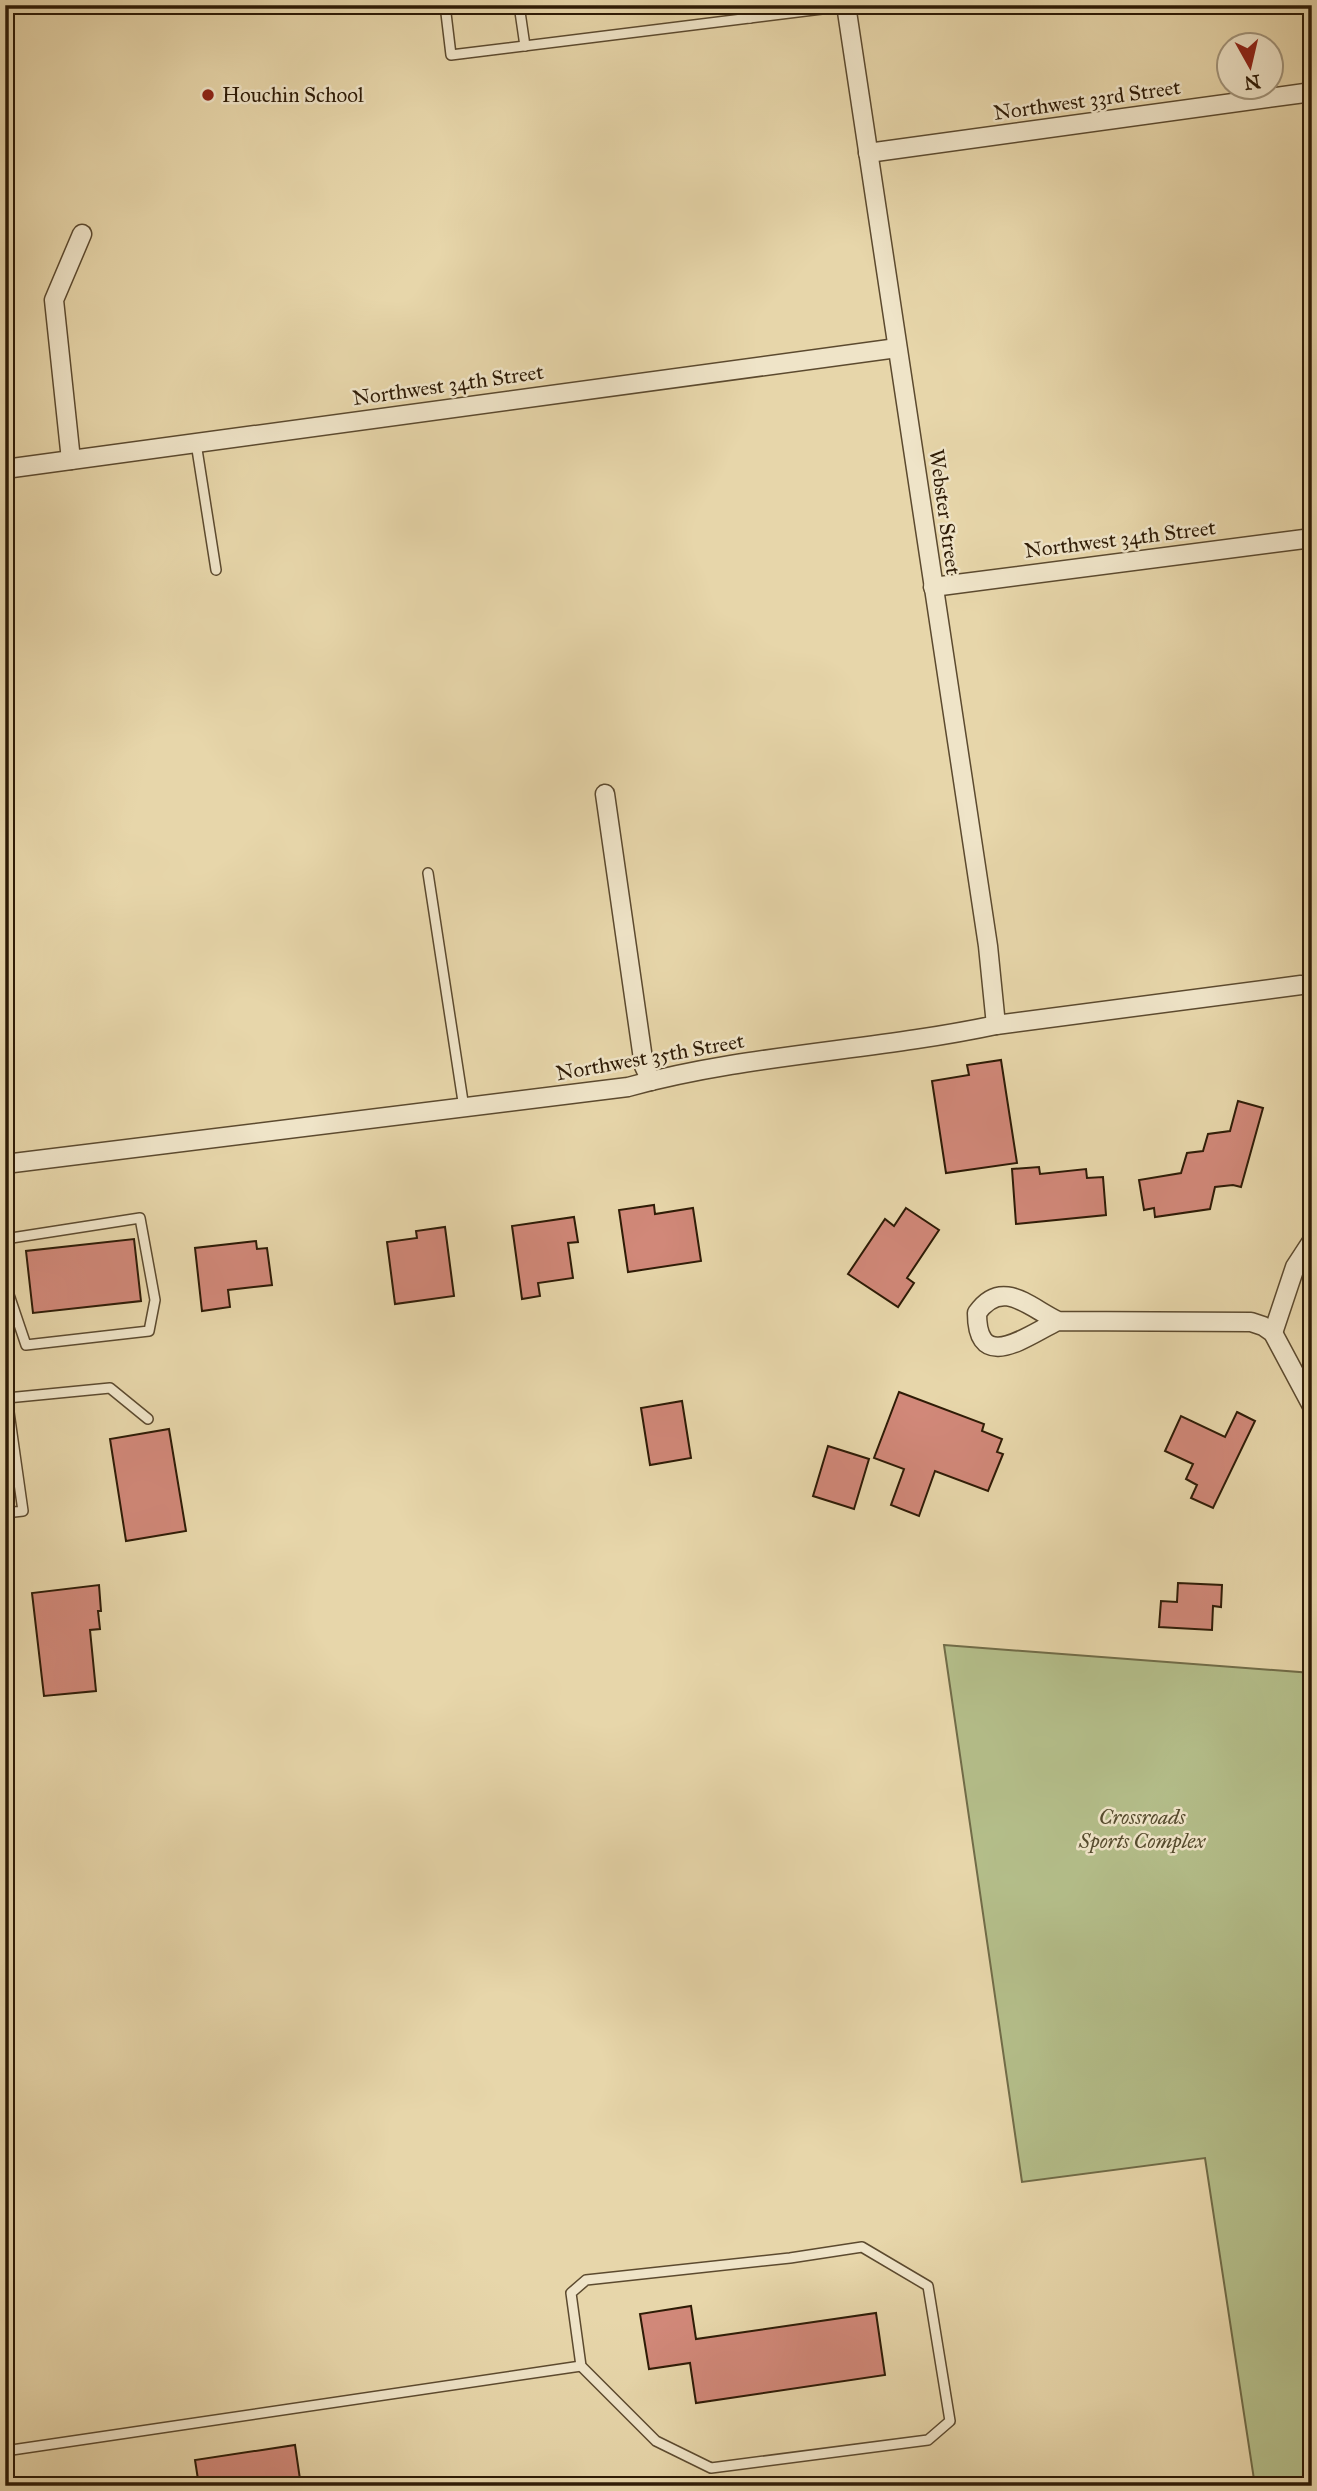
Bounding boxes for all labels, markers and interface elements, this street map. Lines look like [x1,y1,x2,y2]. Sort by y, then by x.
north arrow [1216,32,1286,102]
text: N [1243,70,1262,95]
street label: Northwest 33rd Street [992,74,1183,126]
place label: Houchin School [222,82,364,108]
marker: Houchin School [200,87,216,103]
street label: Northwest 34th Street [351,359,546,411]
street label: Webster Street [923,448,967,577]
street label: Northwest 34th Street [1023,514,1218,564]
street label: Northwest 35th Street [554,1028,747,1086]
park label: Crossroads Sports Complex [1078,1804,1206,1854]

